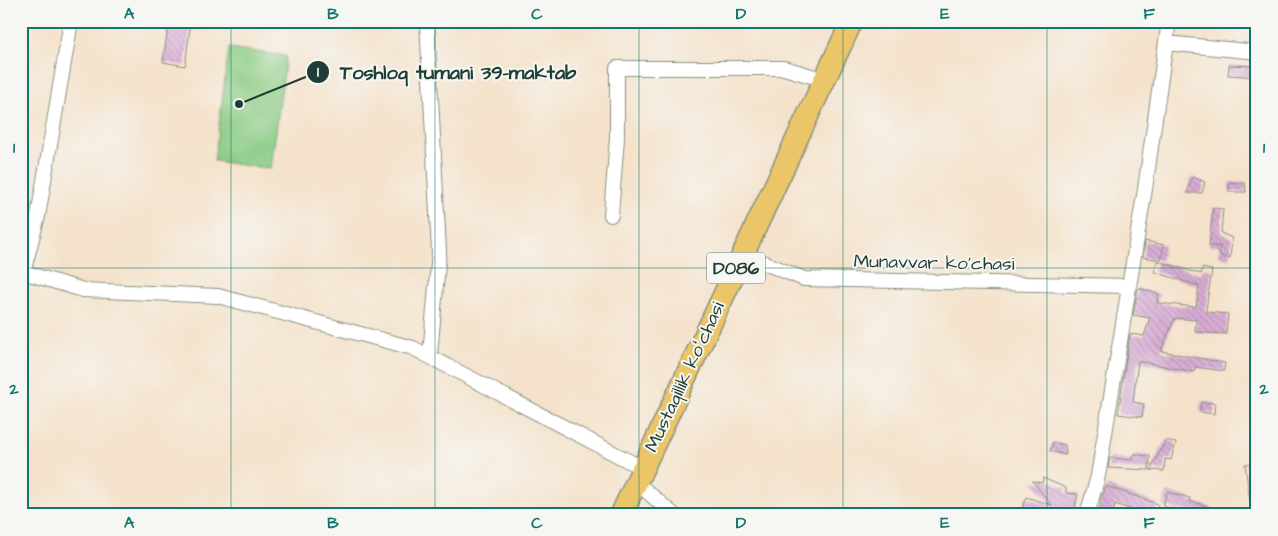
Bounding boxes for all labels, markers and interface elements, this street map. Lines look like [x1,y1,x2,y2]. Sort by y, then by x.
text: A [124,3,135,25]
text: B [327,3,339,25]
text: C [531,3,543,25]
text: D [736,3,747,25]
text: E [940,3,950,25]
text: F [1143,3,1155,25]
callout: Toshloq tumani 39-maktab [305,54,587,89]
text: Toshloq tumani 39-maktab [339,59,577,87]
text: 1 [317,62,319,83]
text: 1 [13,137,16,159]
text: 1 [1263,137,1266,159]
street label: Munavvar ko'chasi [853,248,1015,278]
road number: D086 [707,252,765,284]
street label: Mustaqillik koʻchasi [638,297,732,457]
text: 2 [8,378,19,400]
text: 2 [1258,378,1269,400]
text: A [124,512,135,534]
text: B [327,512,339,534]
text: C [531,512,543,534]
text: D [736,512,747,534]
text: E [940,512,950,534]
text: F [1143,512,1155,534]

